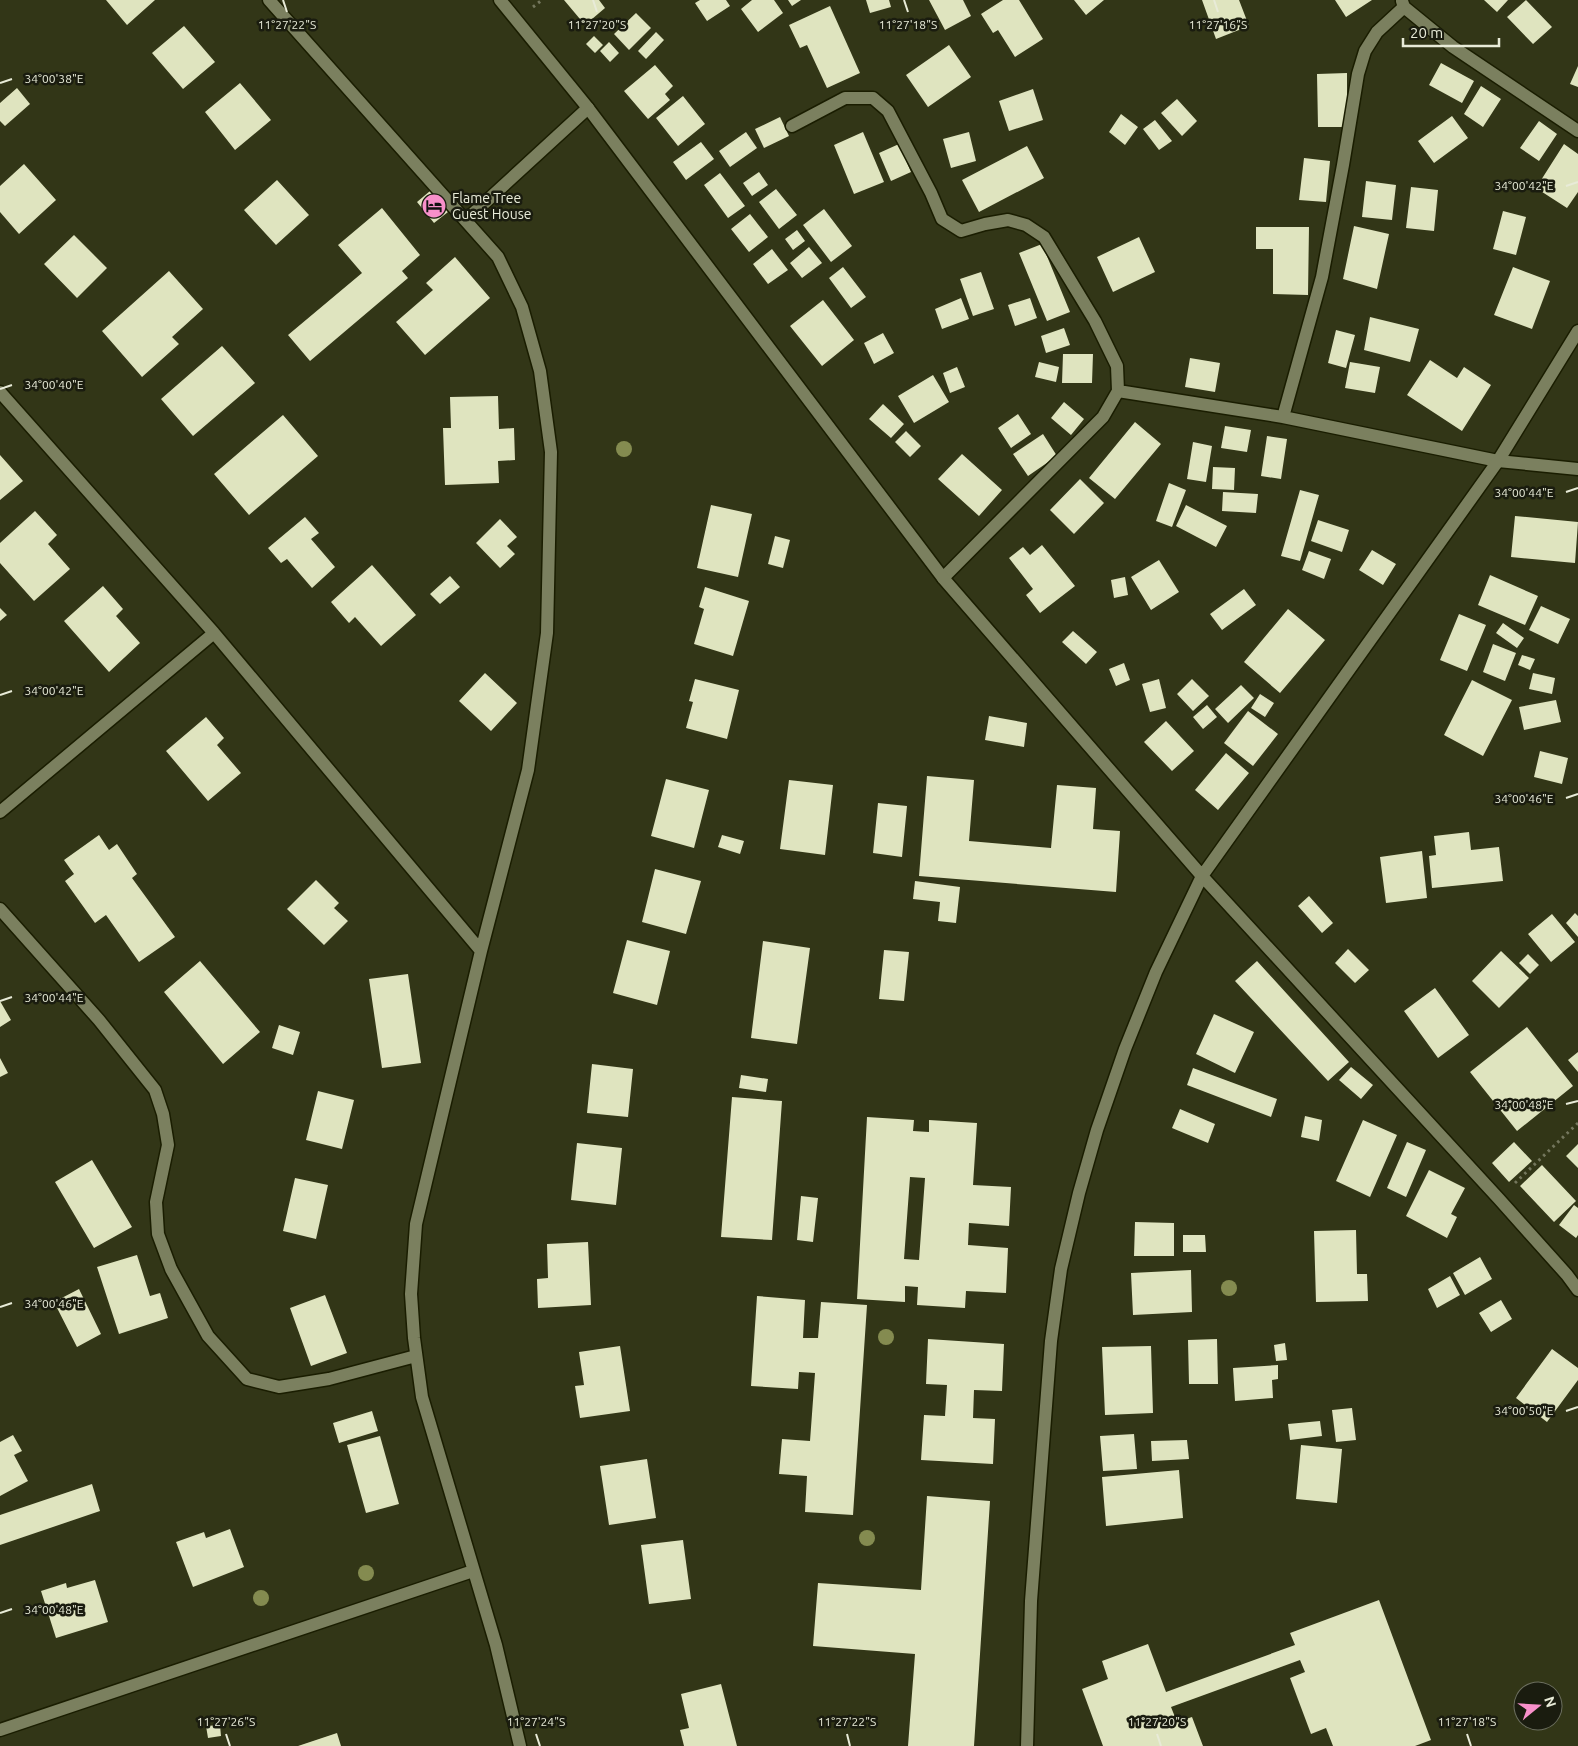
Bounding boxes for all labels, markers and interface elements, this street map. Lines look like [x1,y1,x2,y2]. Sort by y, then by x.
scale bar [1403,15,1499,47]
text: 11°27'22"S [258,18,316,31]
text: 11°27'20"S [568,18,626,31]
text: 11°27'18"S [879,18,937,31]
text: 11°27'16"S [1189,18,1247,31]
text: 20 m [1410,24,1443,41]
text: 34°00'38"E [25,72,84,85]
text: 34°00'42"E [1495,179,1554,192]
place label: Flame Tree Guest House [452,190,532,222]
hotel icon: Flame Tree Guest House [421,193,447,219]
text: 34°00'40"E [25,378,84,391]
text: 34°00'44"E [1495,486,1554,499]
text: 34°00'42"E [25,684,84,697]
text: 34°00'46"E [1495,792,1554,805]
text: 34°00'44"E [25,991,84,1004]
text: 34°00'48"E [1495,1098,1554,1111]
text: 34°00'46"E [25,1297,84,1310]
text: 34°00'50"E [1495,1404,1554,1417]
text: 34°00'48"E [25,1603,84,1616]
north arrow [1513,1681,1563,1731]
text: N [1541,1695,1560,1709]
text: 11°27'26"S [197,1715,255,1728]
text: 11°27'24"S [507,1715,565,1728]
text: 11°27'22"S [818,1715,876,1728]
text: 11°27'20"S [1128,1715,1186,1728]
text: 11°27'18"S [1438,1715,1496,1728]

